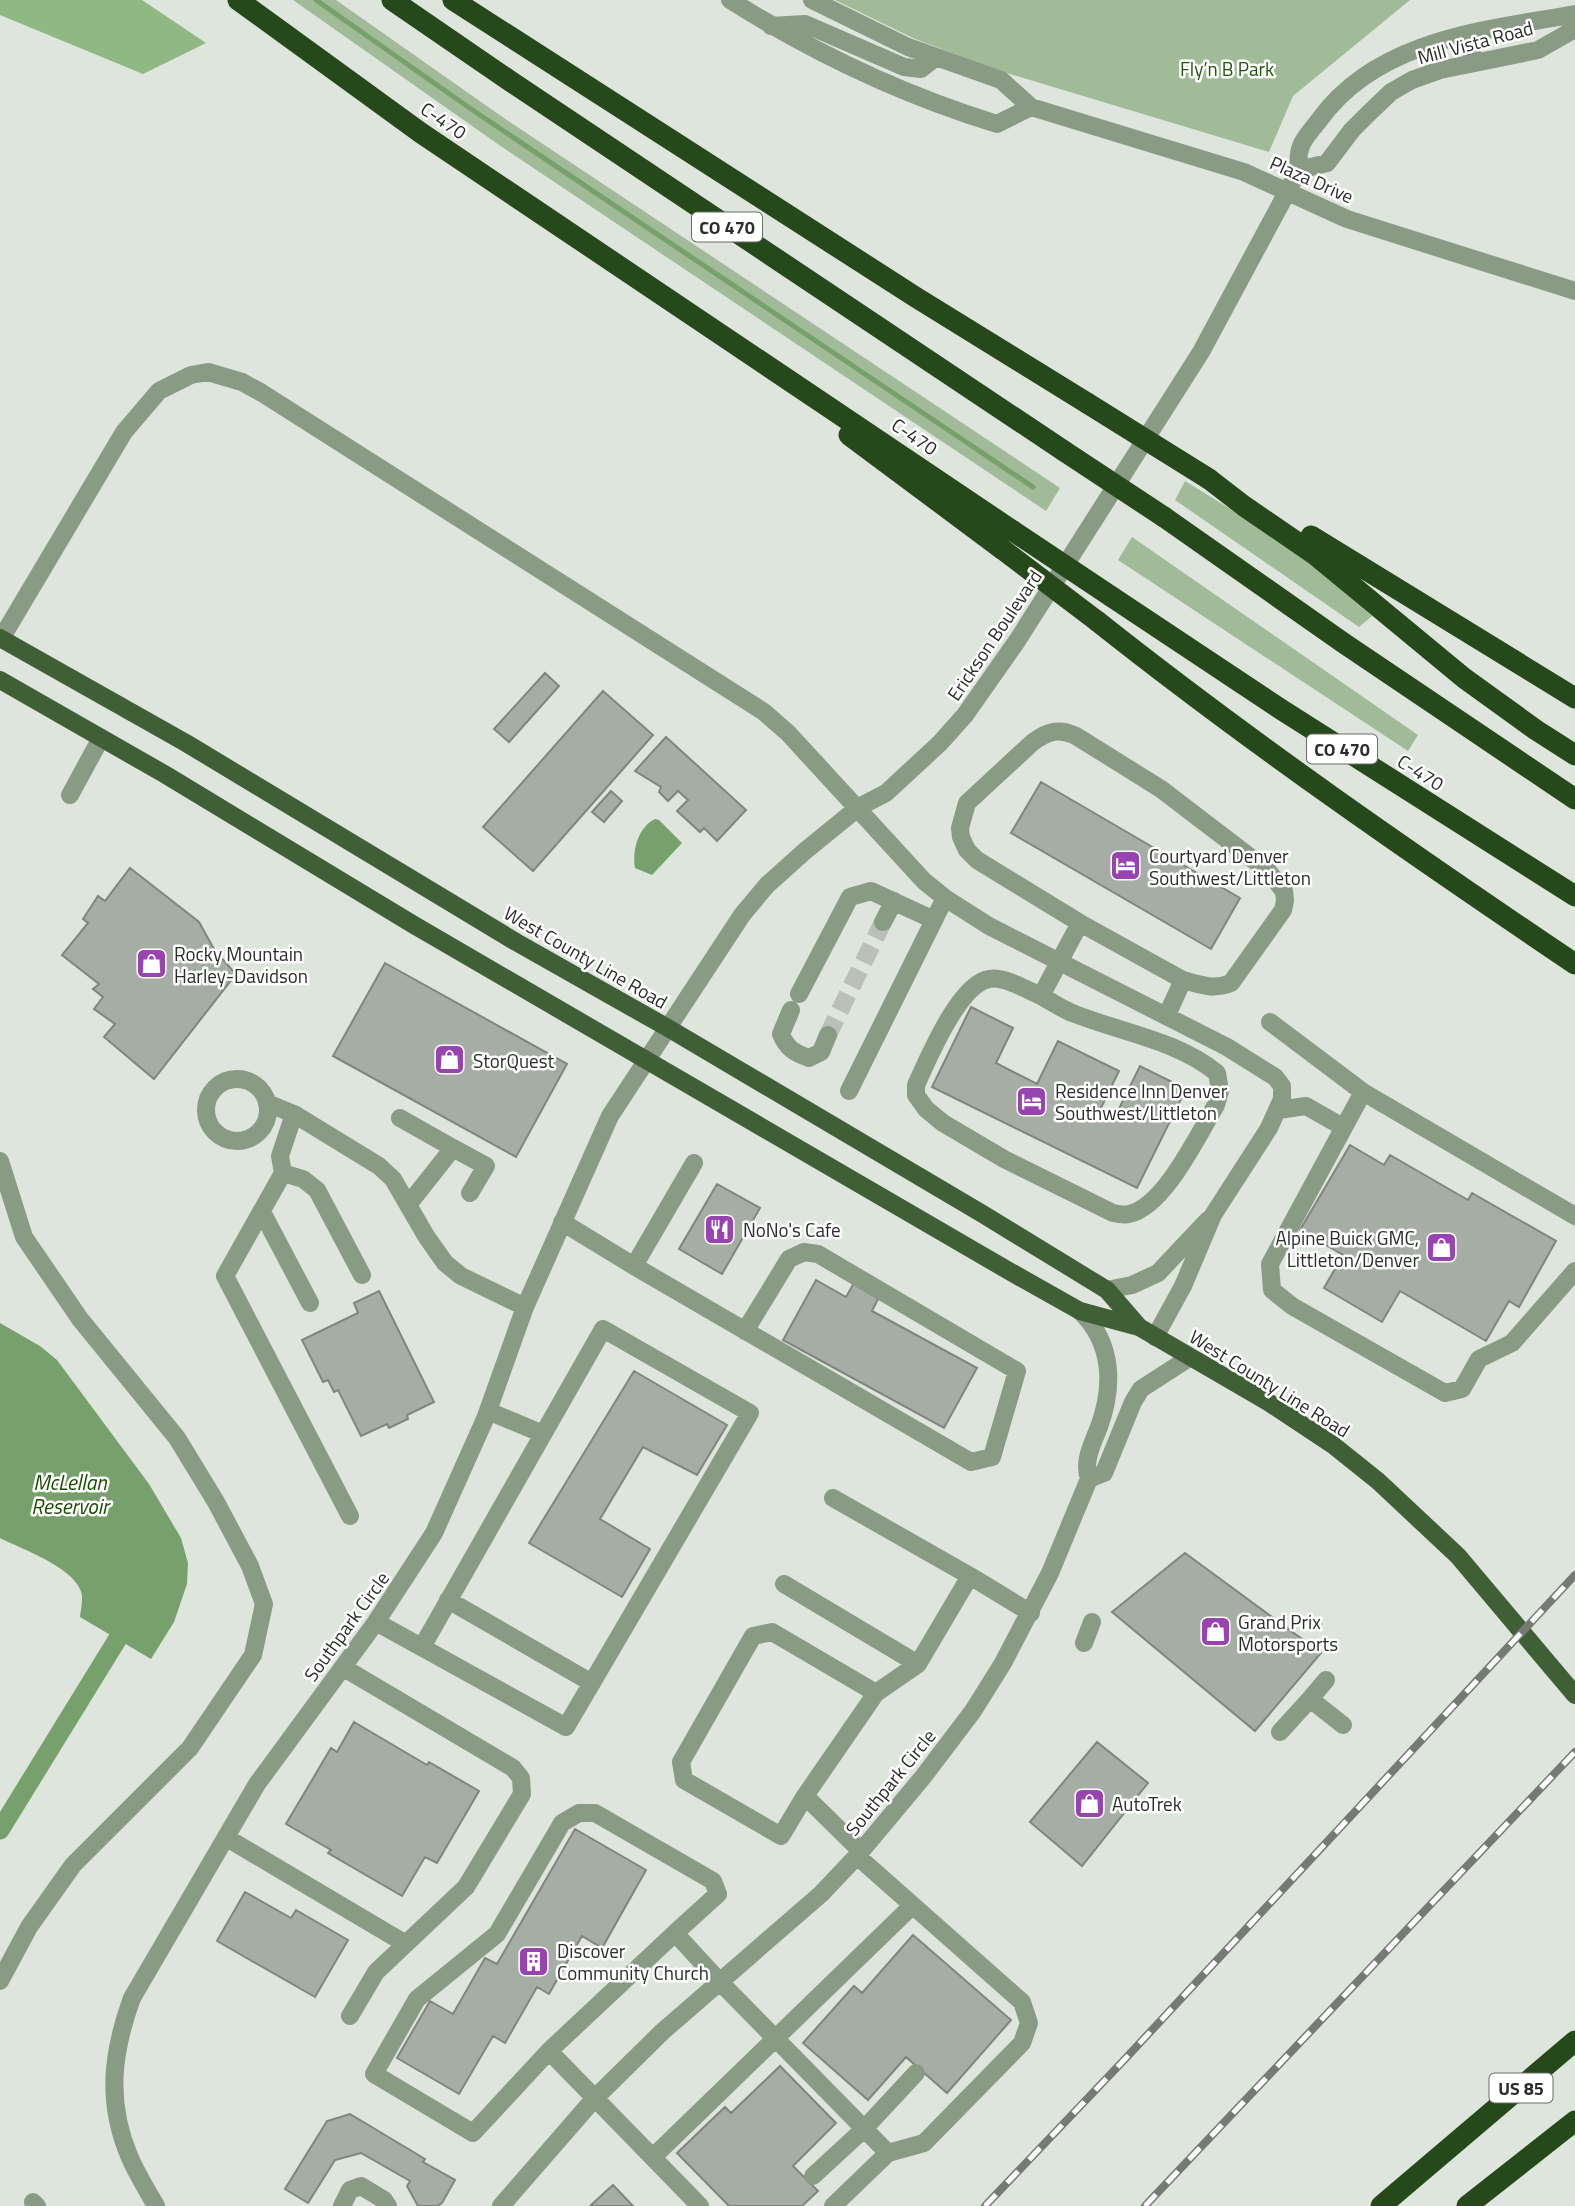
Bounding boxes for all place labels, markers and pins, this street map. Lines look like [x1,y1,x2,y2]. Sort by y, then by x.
place label: Courtyard Denver Southwest/Littleton [1149,841,1311,892]
hotel icon: Courtyard Denver Southwest/Littleton [1109,849,1143,883]
place label: Rocky Mountain Harley-Davidson [174,939,308,990]
shop icon: Rocky Mountain Harley-Davidson [134,947,168,981]
shop icon: StorQuest [433,1043,467,1077]
place label: StorQuest [473,1046,554,1075]
place label: Residence Inn Denver Southwest/Littleton [1055,1076,1228,1127]
hotel icon: Residence Inn Denver Southwest/Littleton [1015,1084,1049,1118]
restaurant icon: NoNo's Cafe [703,1212,737,1246]
place label: NoNo's Cafe [743,1215,841,1244]
place label: Alpine Buick GMC, Littleton/Denver [1275,1223,1419,1274]
shop icon: Alpine Buick GMC, Littleton/Denver [1425,1231,1459,1265]
place label: Grand Prix Motorsports [1238,1607,1338,1658]
shop icon: Grand Prix Motorsports [1198,1615,1232,1649]
shop icon: AutoTrek [1072,1786,1106,1820]
place label: AutoTrek [1112,1789,1182,1818]
place label: Discover Community Church [557,1936,709,1987]
building icon: Discover Community Church [517,1944,551,1978]

